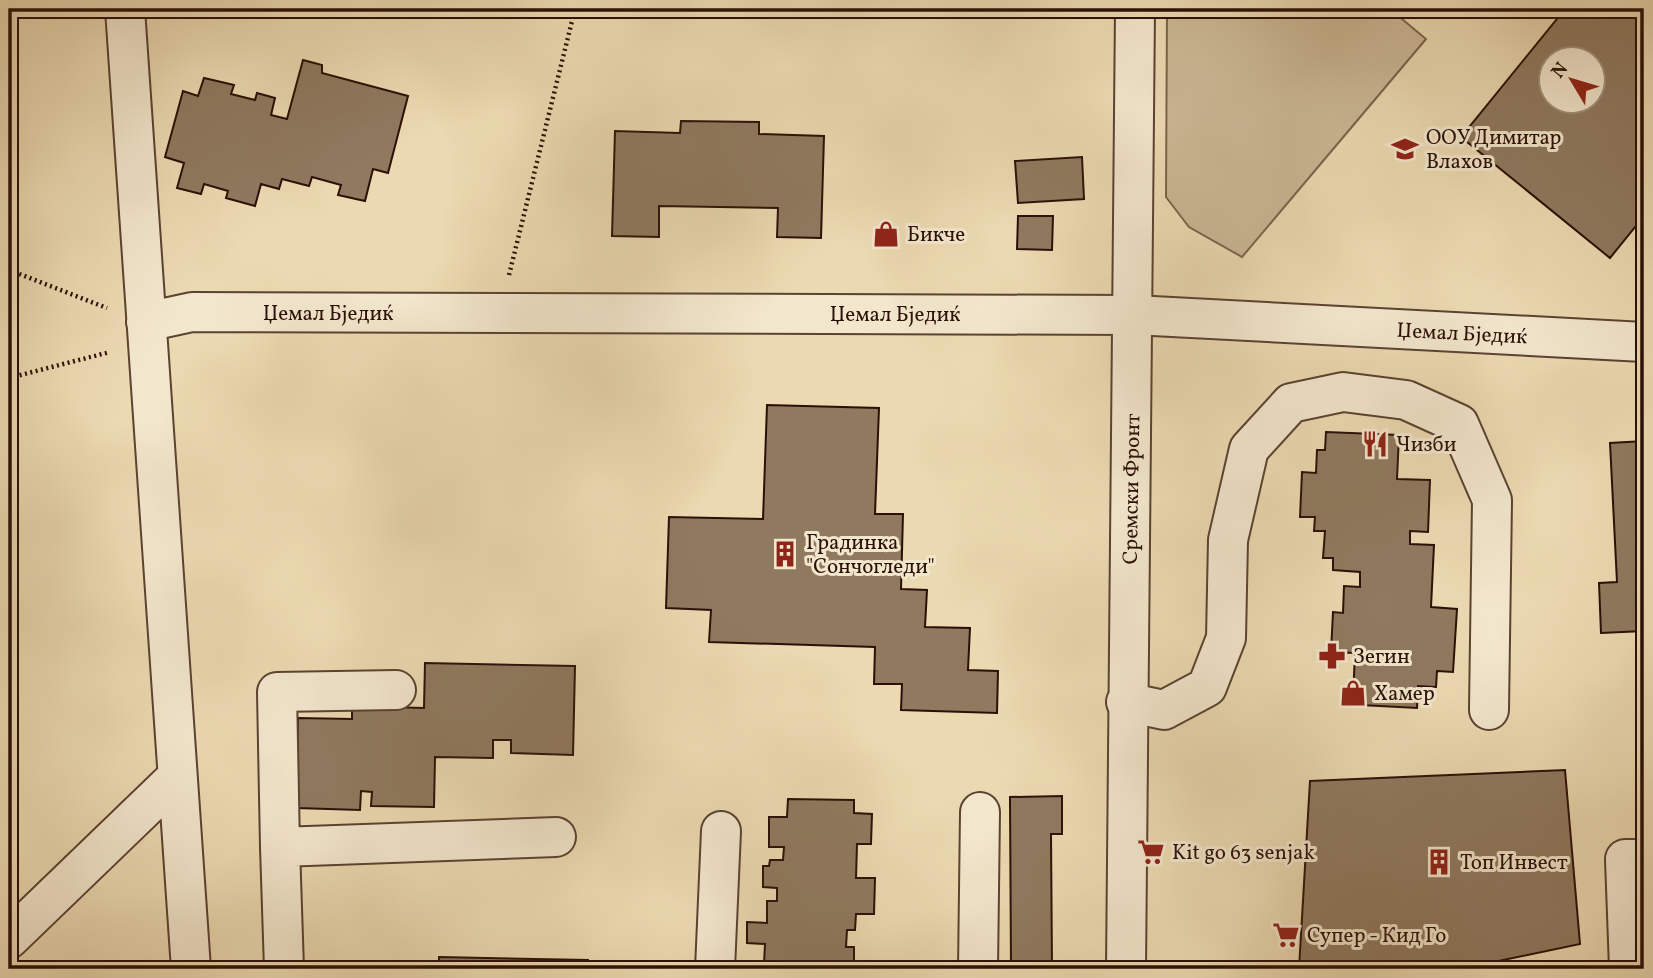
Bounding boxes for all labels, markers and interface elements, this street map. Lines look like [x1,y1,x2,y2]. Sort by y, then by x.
north arrow [1538,46,1608,116]
text: N [1546,57,1575,84]
place label: ООУ Димитар Влахов [1426,124,1561,177]
school or university icon: ООУ Димитар Влахов [1390,134,1420,164]
shop icon: Бикче [871,219,901,249]
place label: Бикче [907,221,965,250]
street label: Џемал Бједиќ [263,300,393,329]
street label: Џемал Бједиќ [830,301,960,330]
street label: Џемал Бједиќ [1396,317,1528,352]
street label: Сремски Фронт [1117,413,1148,565]
restaurant icon: Чизби [1360,429,1390,459]
place label: Чизби [1396,431,1457,460]
place label: Градинка "Сончогледи" [806,529,935,582]
building icon: Градинка "Сончогледи" [770,539,800,569]
pharmacy icon: Зегин [1317,641,1347,671]
place label: Зегин [1353,643,1410,672]
shop icon: Хамер [1338,678,1368,708]
place label: Хамер [1374,680,1435,709]
supermarket icon: Kit go 63 senjak [1136,837,1166,867]
place label: Kit go 63 senjak [1172,839,1315,868]
building icon: Топ Инвест [1424,847,1454,877]
place label: Топ Инвест [1460,849,1568,878]
supermarket icon: Супер - Кид Го [1271,920,1301,950]
place label: Супер - Кид Го [1307,922,1446,951]

